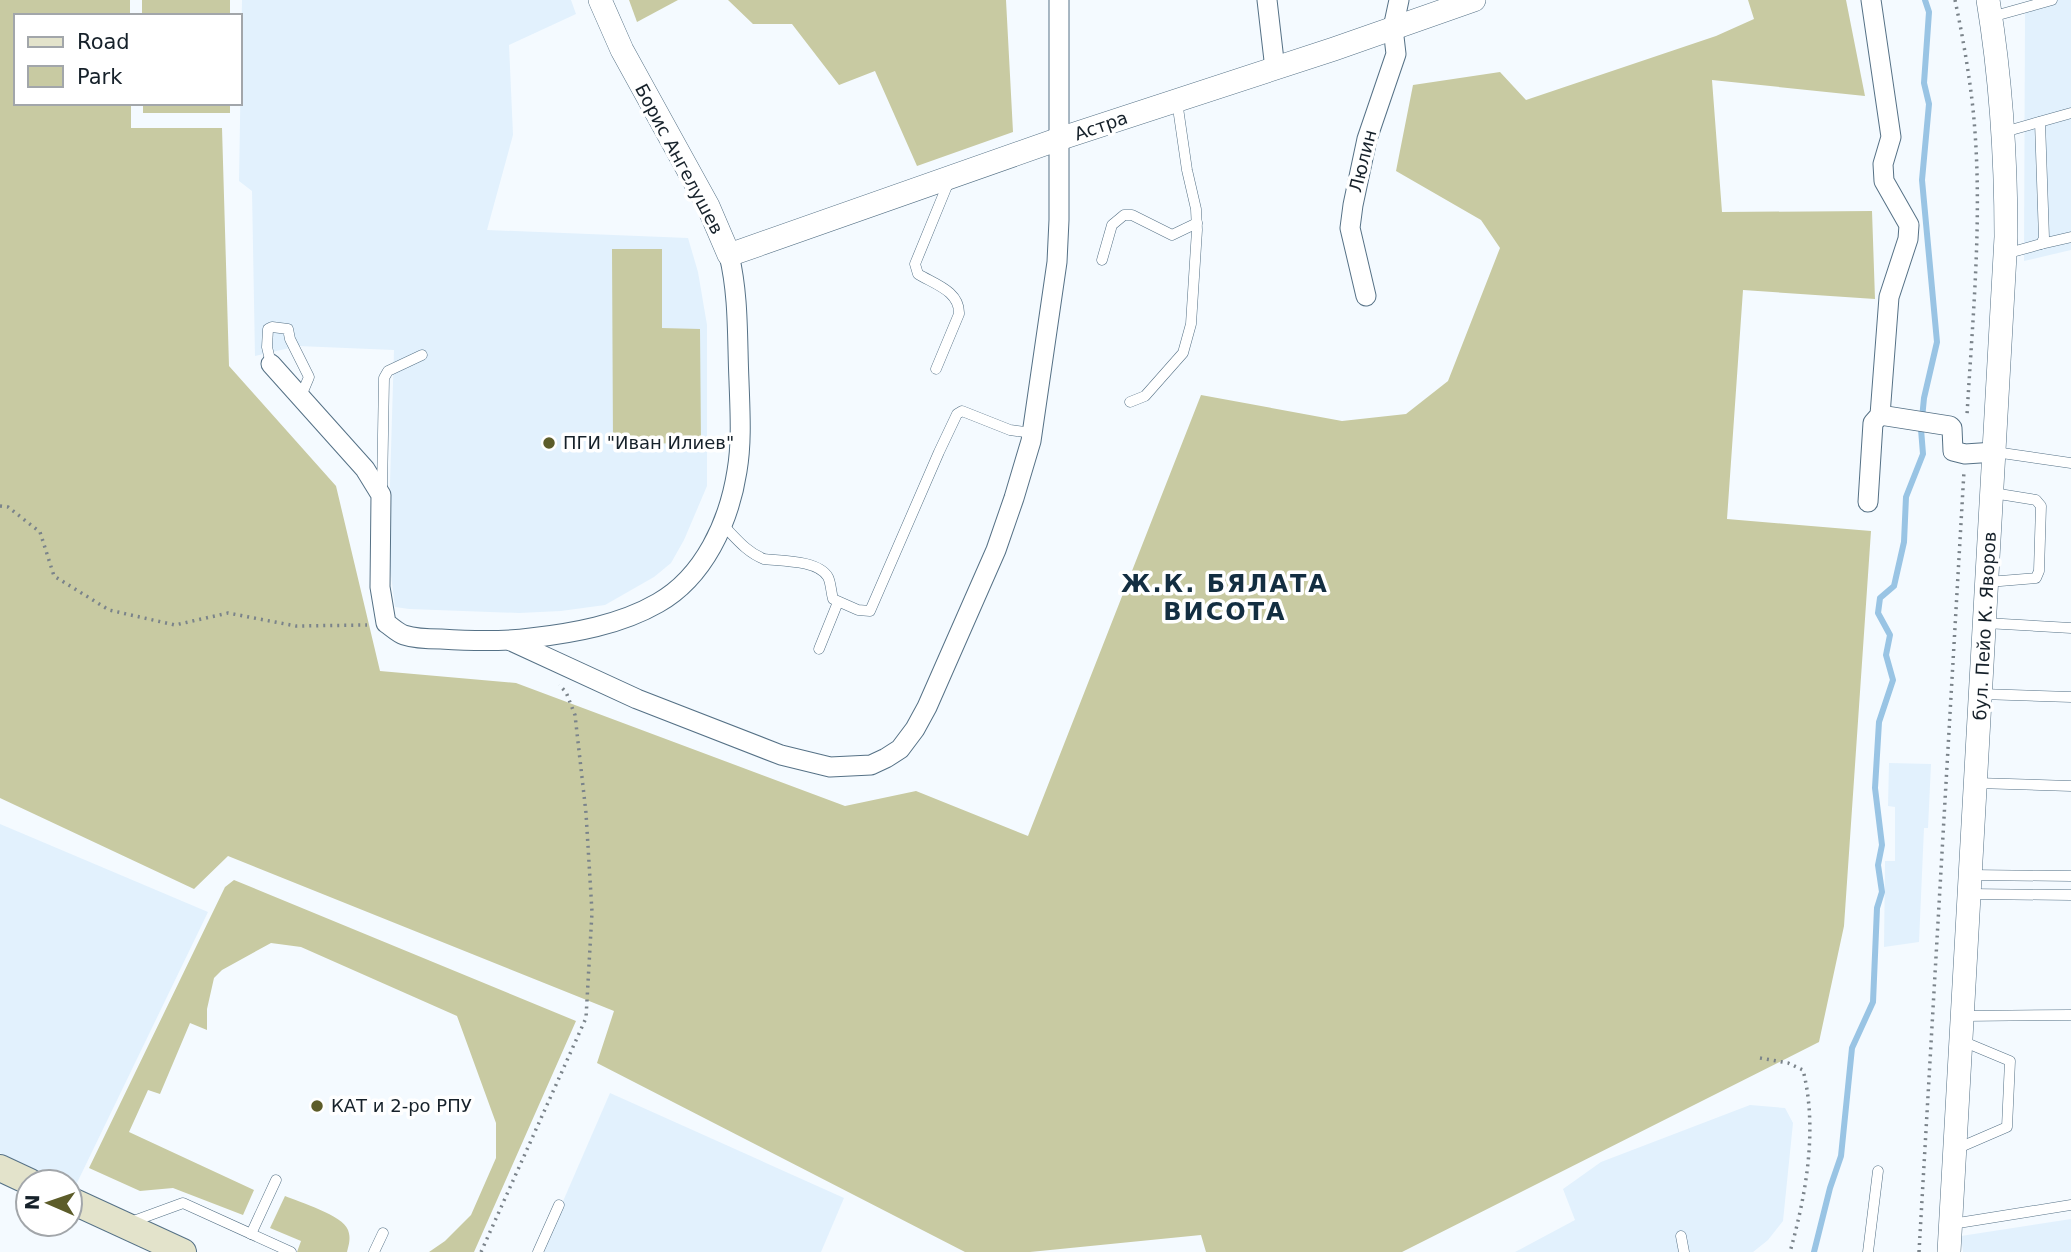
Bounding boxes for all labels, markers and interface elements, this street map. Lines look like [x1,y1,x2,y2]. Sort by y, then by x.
legend [14,14,242,105]
text: Road [77,30,130,54]
text: Park [77,65,123,89]
street label: Борис Ангелушев [631,80,728,237]
street label: Астра [1071,107,1130,144]
street label: Люлин [1345,127,1380,194]
place label: ПГИ "Иван Илиев" [563,432,734,453]
marker: ПГИ "Иван Илиев" [541,435,557,451]
street label: бул. Пейо К. Яворов [1969,531,2000,721]
district label: Ж.К. БЯЛАТА ВИСОТА [1121,570,1329,626]
place label: КАТ и 2-ро РПУ [331,1095,472,1116]
marker: КАТ и 2-ро РПУ [309,1098,325,1114]
north arrow [14,1168,84,1238]
text: N [21,1194,43,1211]

